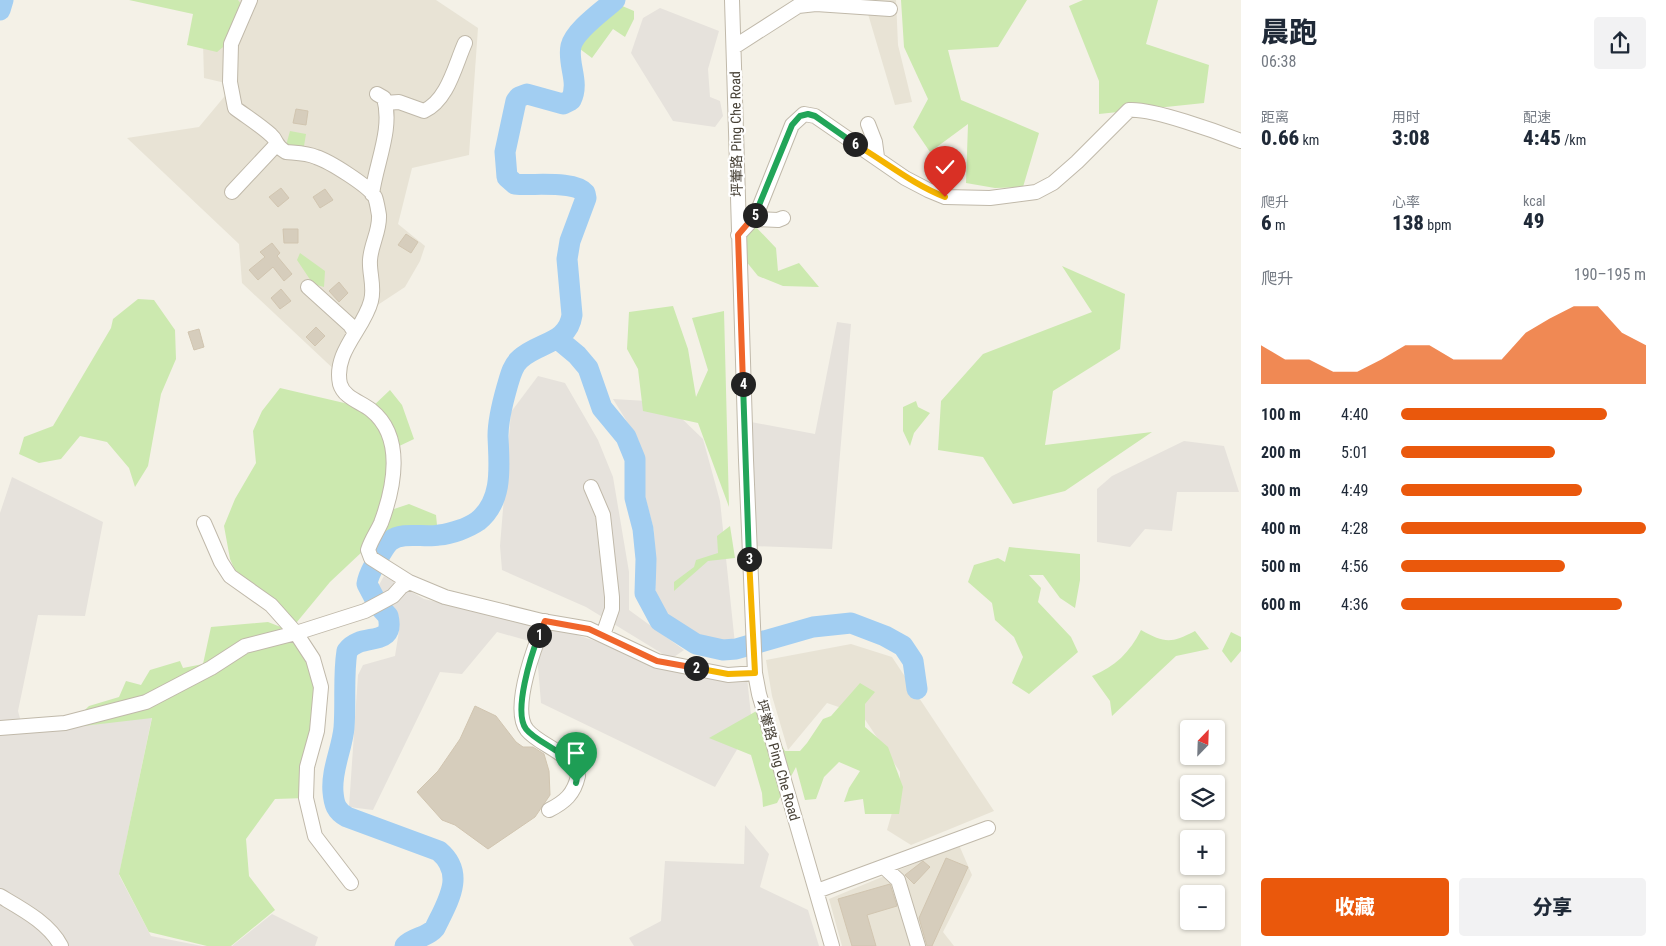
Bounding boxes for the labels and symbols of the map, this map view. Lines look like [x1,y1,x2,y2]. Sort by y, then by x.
street label: 坪輋路 Ping Che Road [727,71,745,197]
pin: 6 [842,132,868,156]
pin [924,146,966,197]
pin: 5 [742,202,768,228]
pin: 4 [730,372,756,396]
pin: 3 [736,546,762,572]
pin: 1 [526,622,552,648]
pin: 2 [684,656,708,680]
street label: 坪輋路 Ping Che Road [753,697,803,823]
north arrow [1180,720,1225,765]
pin [555,732,597,783]

